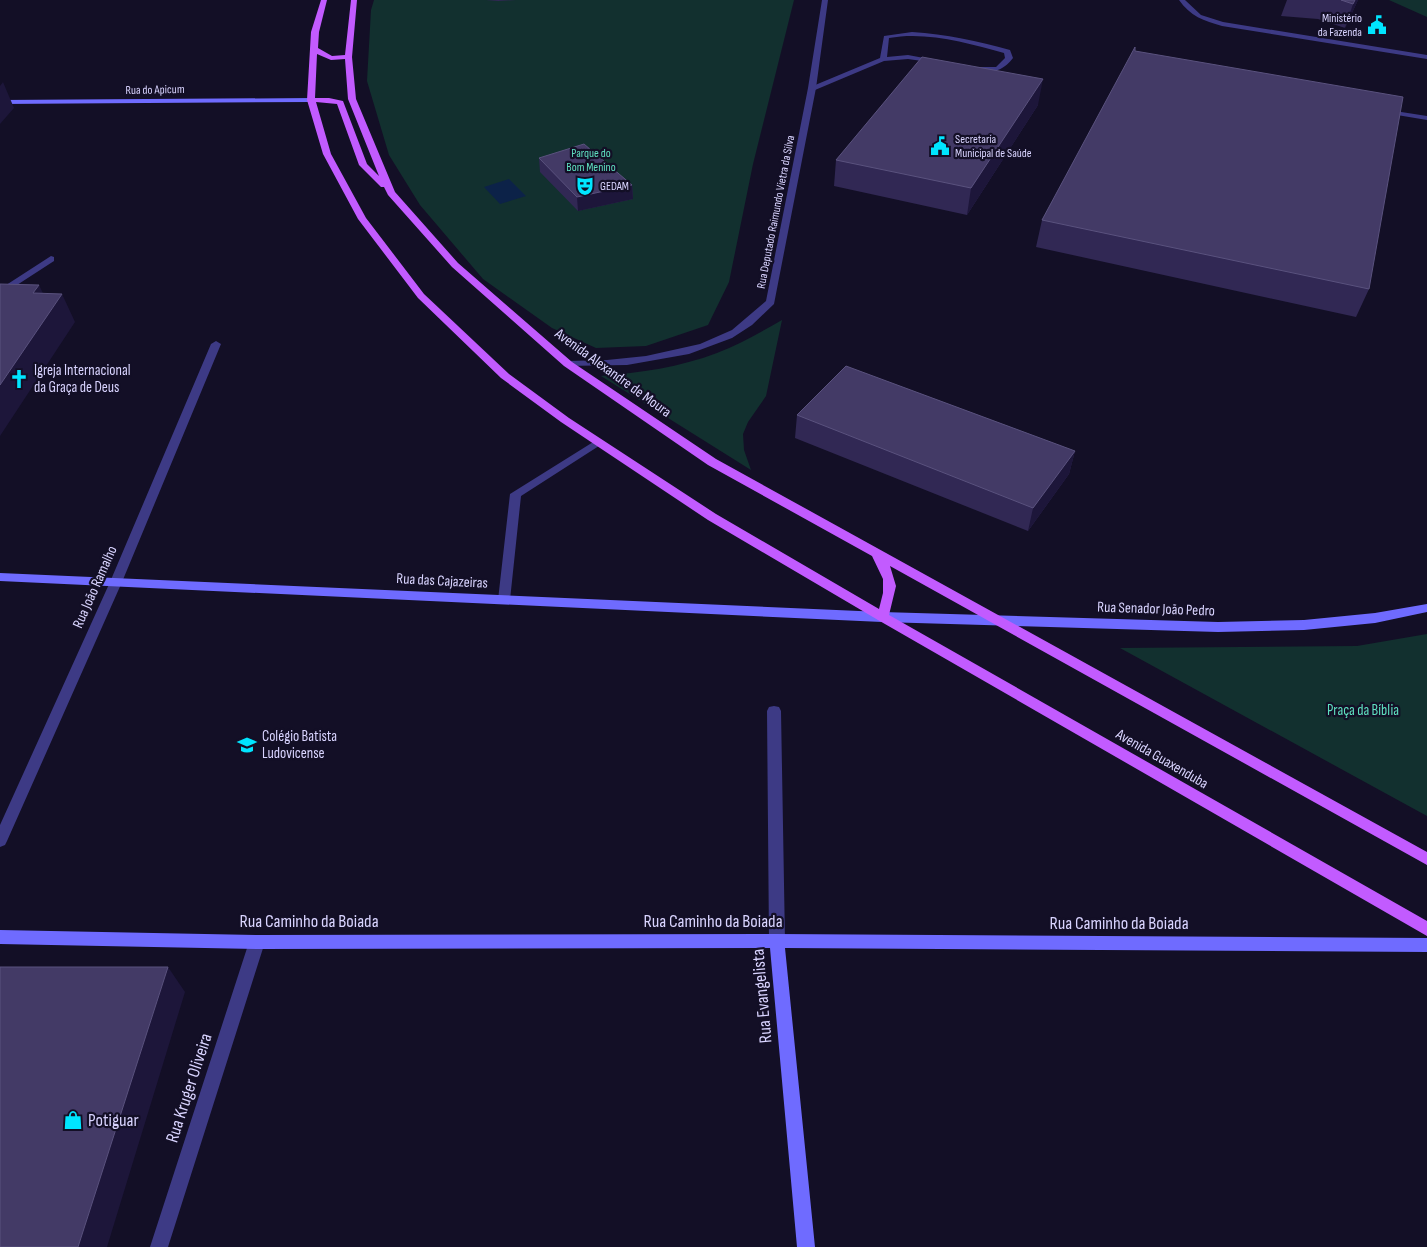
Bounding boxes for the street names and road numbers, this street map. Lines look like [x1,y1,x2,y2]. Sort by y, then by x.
street label: Rua do Apicum [125,82,185,98]
street label: Rua Deputado Raimundo Vietra da Silva [754,134,798,290]
street label: Avenida Alexandre de Moura [550,324,675,422]
street label: Rua João Ramalho [68,543,122,631]
street label: Rua das Cajazeiras [396,569,488,593]
street label: Rua Senador João Pedro [1097,597,1215,621]
street label: Avenida Guaxenduba [1112,724,1212,793]
street label: Rua Caminho da Boiada [239,911,379,932]
street label: Rua Caminho da Boiada [643,911,783,932]
street label: Rua Caminho da Boiada [1049,913,1189,934]
street label: Rua Evangelista [747,948,777,1044]
street label: Rua Kruger Oliveira [161,1031,217,1145]

